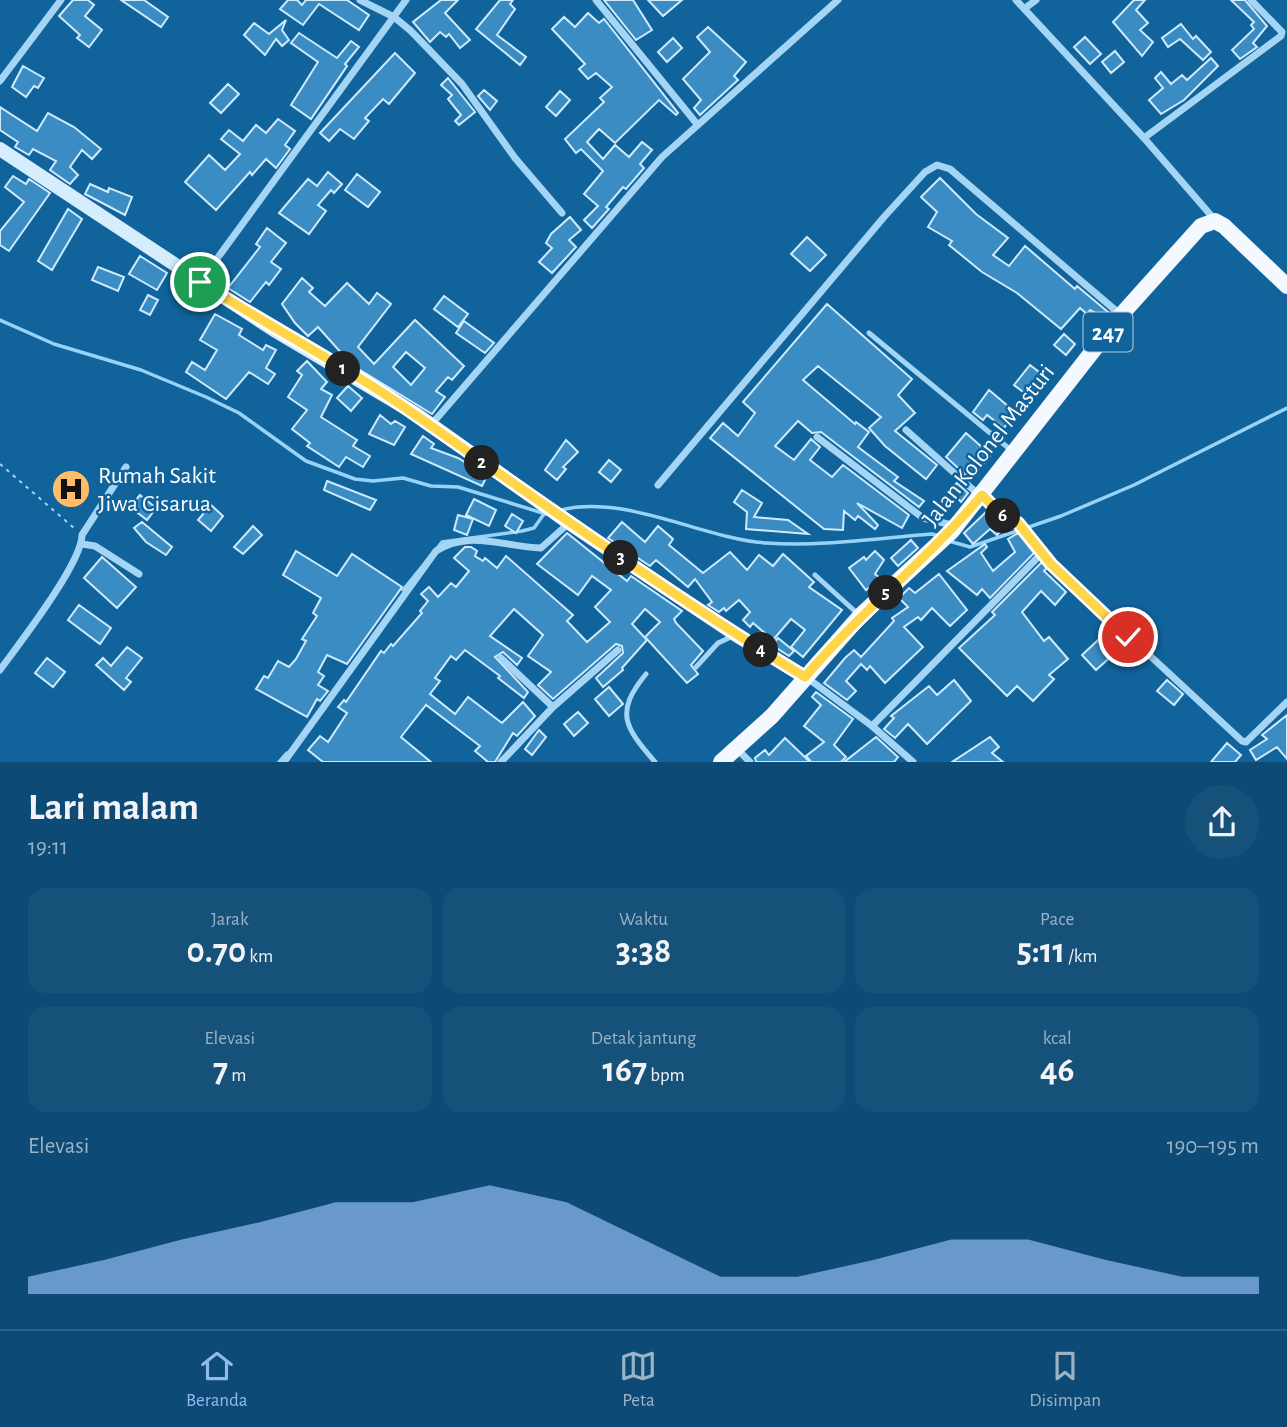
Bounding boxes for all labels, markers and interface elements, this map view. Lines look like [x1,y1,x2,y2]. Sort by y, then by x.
pin [170,252,230,312]
icon: arrive [181,263,219,301]
road number: 247 [1084,312,1132,352]
pin: 1 [326,352,360,386]
text: 1 [339,359,346,378]
street label: Jalan Kolonel Masturi [918,360,1059,531]
pin: 2 [464,446,500,480]
text: 2 [477,453,486,472]
place label: Rumah Sakit Jiwa Cisarua [98,464,216,516]
hospital icon: Rumah Sakit Jiwa Cisarua [50,468,92,510]
pin: 6 [986,498,1020,534]
text: 6 [998,506,1007,525]
pin: 3 [604,540,638,576]
text: 3 [616,548,625,567]
pin: 5 [868,576,903,610]
text: 5 [881,583,890,602]
pin [1098,607,1158,667]
icon: check [1109,618,1147,656]
pin: 4 [744,632,778,668]
text: 4 [756,640,765,659]
button: share [1185,785,1259,859]
text: Lari malam [28,789,199,827]
text: 19:11 [28,836,68,859]
text: Jarak [211,910,249,929]
text: Waktu [619,910,668,929]
text: Pace [1040,910,1074,929]
text: 0.70 [187,934,246,969]
text: 3:38 [616,934,671,969]
text: 5:11 [1017,934,1065,969]
text: km [246,947,273,966]
text: /km [1065,947,1098,966]
text: Elevasi [204,1029,255,1048]
text: Detak jantung [591,1029,696,1048]
text: kcal [1043,1029,1072,1048]
text: 7 [213,1053,228,1088]
text: 167 [602,1053,647,1088]
text: 46 [1040,1053,1074,1088]
text: m [228,1066,247,1085]
text: bpm [647,1066,685,1085]
text: Elevasi [28,1135,89,1158]
text: 190–195 m [1167,1135,1259,1158]
tab: Beranda [186,1347,248,1412]
tab: Peta [619,1347,657,1412]
tab: Disimpan [1029,1347,1101,1412]

